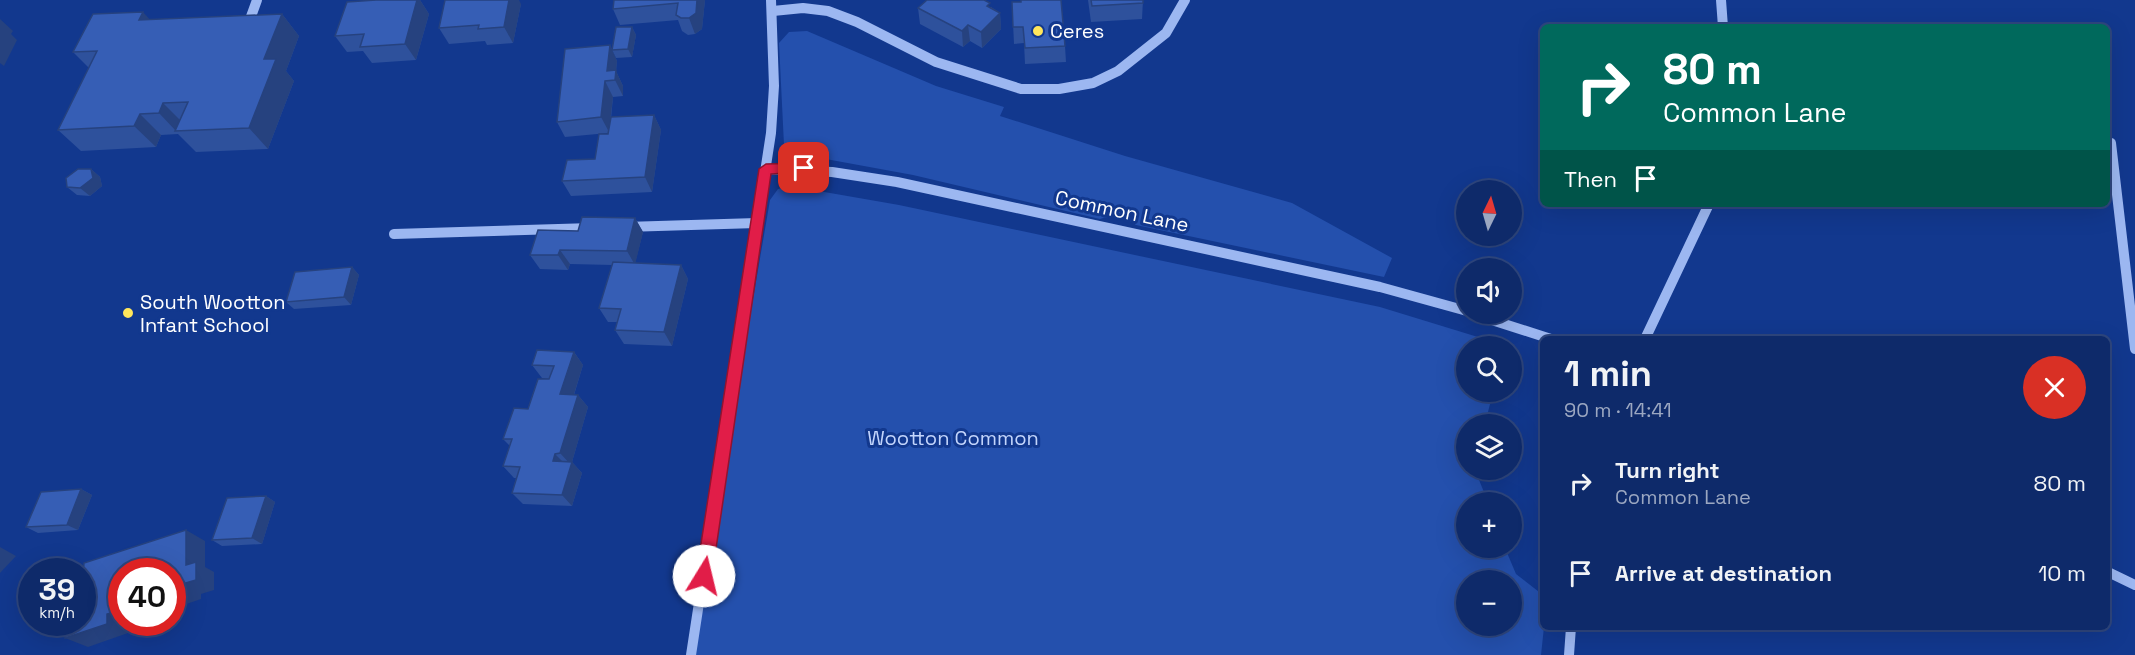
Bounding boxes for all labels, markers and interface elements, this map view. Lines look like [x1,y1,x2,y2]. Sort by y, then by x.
place label: Ceres [1050,18,1104,44]
marker: Ceres [1031,24,1045,38]
text: 80 m [1663,43,1762,96]
icon: right [1564,48,1642,126]
text: Common Lane [1663,95,1846,130]
pin [778,142,829,193]
icon: arrive [787,151,820,184]
icon: arrive [1629,162,1662,195]
text: Then [1564,165,1617,193]
north arrow [1456,180,1522,246]
map controls [1456,180,1522,636]
street label: Common Lane [1053,184,1191,238]
button: sound [1456,258,1522,324]
place label: South Wootton Infant School [140,289,286,338]
marker: South Wootton Infant School [121,306,135,320]
button: search [1456,336,1522,402]
text: 1 min [1564,351,1652,397]
button: close [2023,356,2086,419]
text: 90 m · 14:41 [1564,397,1672,423]
button: layers [1456,414,1522,480]
park label: Wootton Common [867,425,1039,451]
text: Turn right [1615,456,1720,484]
icon: right [1564,467,1597,500]
text: 80 m [2034,469,2086,497]
text: Common Lane [1615,484,1751,510]
button: + [1456,492,1522,558]
position arrow [672,544,736,608]
icon: arrive [1564,557,1597,590]
speed limit sign: 40 [108,558,186,636]
text: Arrive at destination [1615,559,1832,587]
text: 10 m [2038,559,2086,587]
text: 39 [39,570,75,609]
button: − [1456,570,1522,636]
text: km/h [39,603,75,622]

